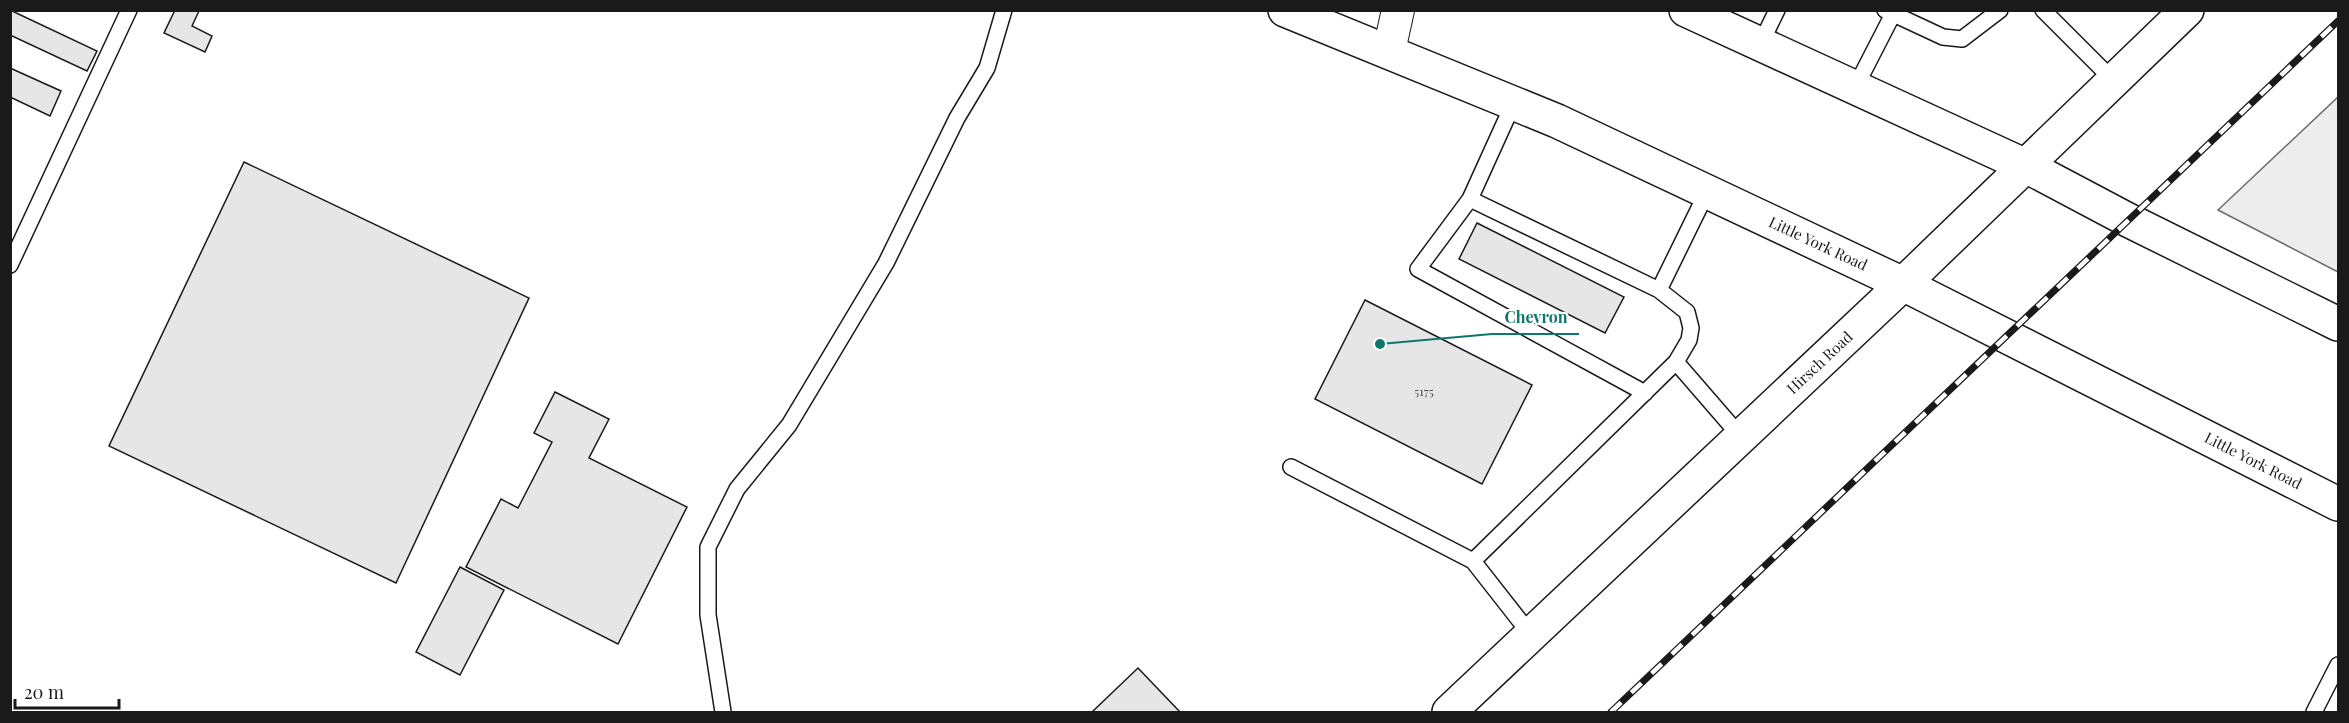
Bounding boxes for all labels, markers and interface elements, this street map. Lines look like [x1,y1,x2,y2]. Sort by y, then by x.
street label: Little York Road [1766,212,1871,275]
callout: Chevron [1492,300,1579,334]
text: Chevron [1504,306,1568,327]
street label: Hirsch Road [1782,326,1857,398]
house number: 5175 [1414,383,1434,399]
street label: Little York Road [2201,427,2306,493]
scale bar [15,672,118,710]
text: 20 m [24,680,64,704]

